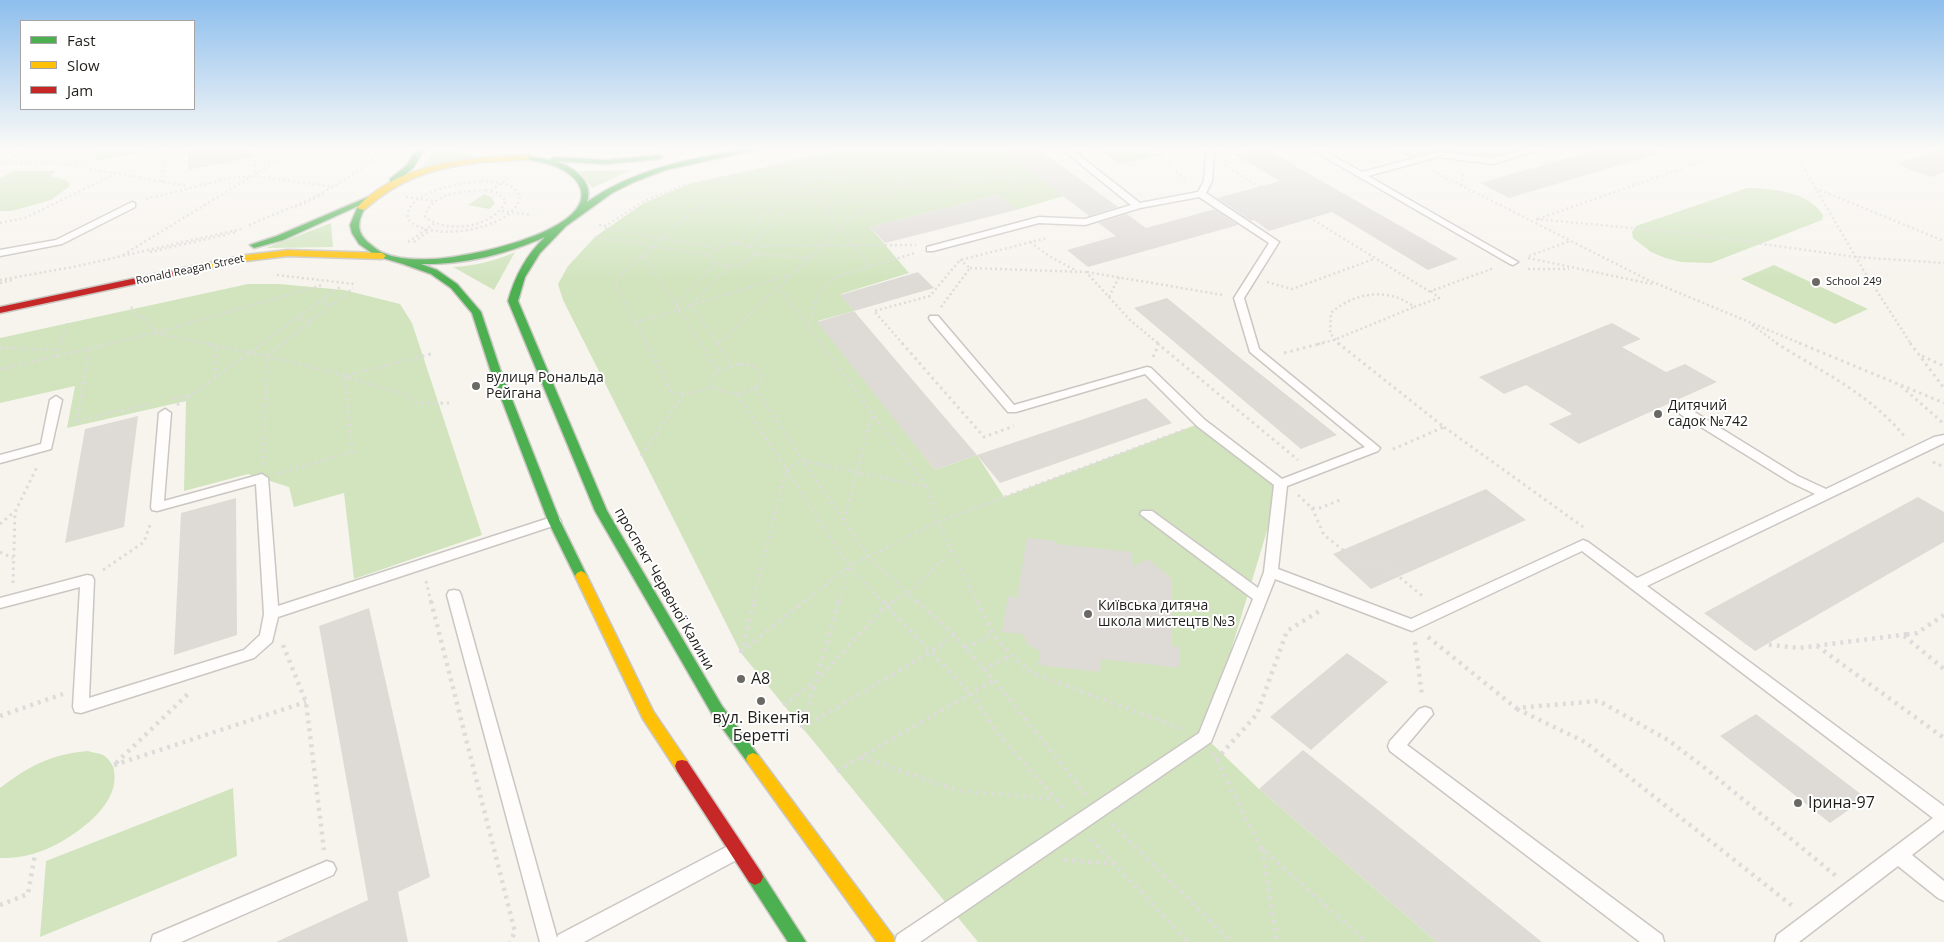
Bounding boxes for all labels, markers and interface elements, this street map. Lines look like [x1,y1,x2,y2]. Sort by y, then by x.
legend [20,20,195,110]
text: Fast [67,30,96,50]
text: Slow [67,55,100,75]
text: Jam [67,80,93,100]
street label: Ronald Reagan Street [135,252,245,288]
place label: School 249 [1826,275,1882,289]
marker: School 249 [1810,276,1822,288]
place label: вулиця Рональда Рейгана [486,370,604,402]
marker: вулиця Рональда Рейгана [470,380,482,392]
place label: Дитячий садок №742 [1668,398,1748,431]
marker: Дитячий садок №742 [1652,408,1664,420]
street label: проспект Червоної Калини [611,505,717,673]
place label: Київська дитяча школа мистецтв №3 [1098,598,1235,630]
marker: Київська дитяча школа мистецтв №3 [1082,608,1094,620]
place label: А8 [751,669,770,689]
marker: А8 [735,673,747,685]
marker: вул. Вікентія Беретті [755,695,767,707]
place label: вул. Вікентія Беретті [713,708,809,746]
place label: Ірина-97 [1808,793,1875,813]
marker: Ірина-97 [1792,797,1804,809]

